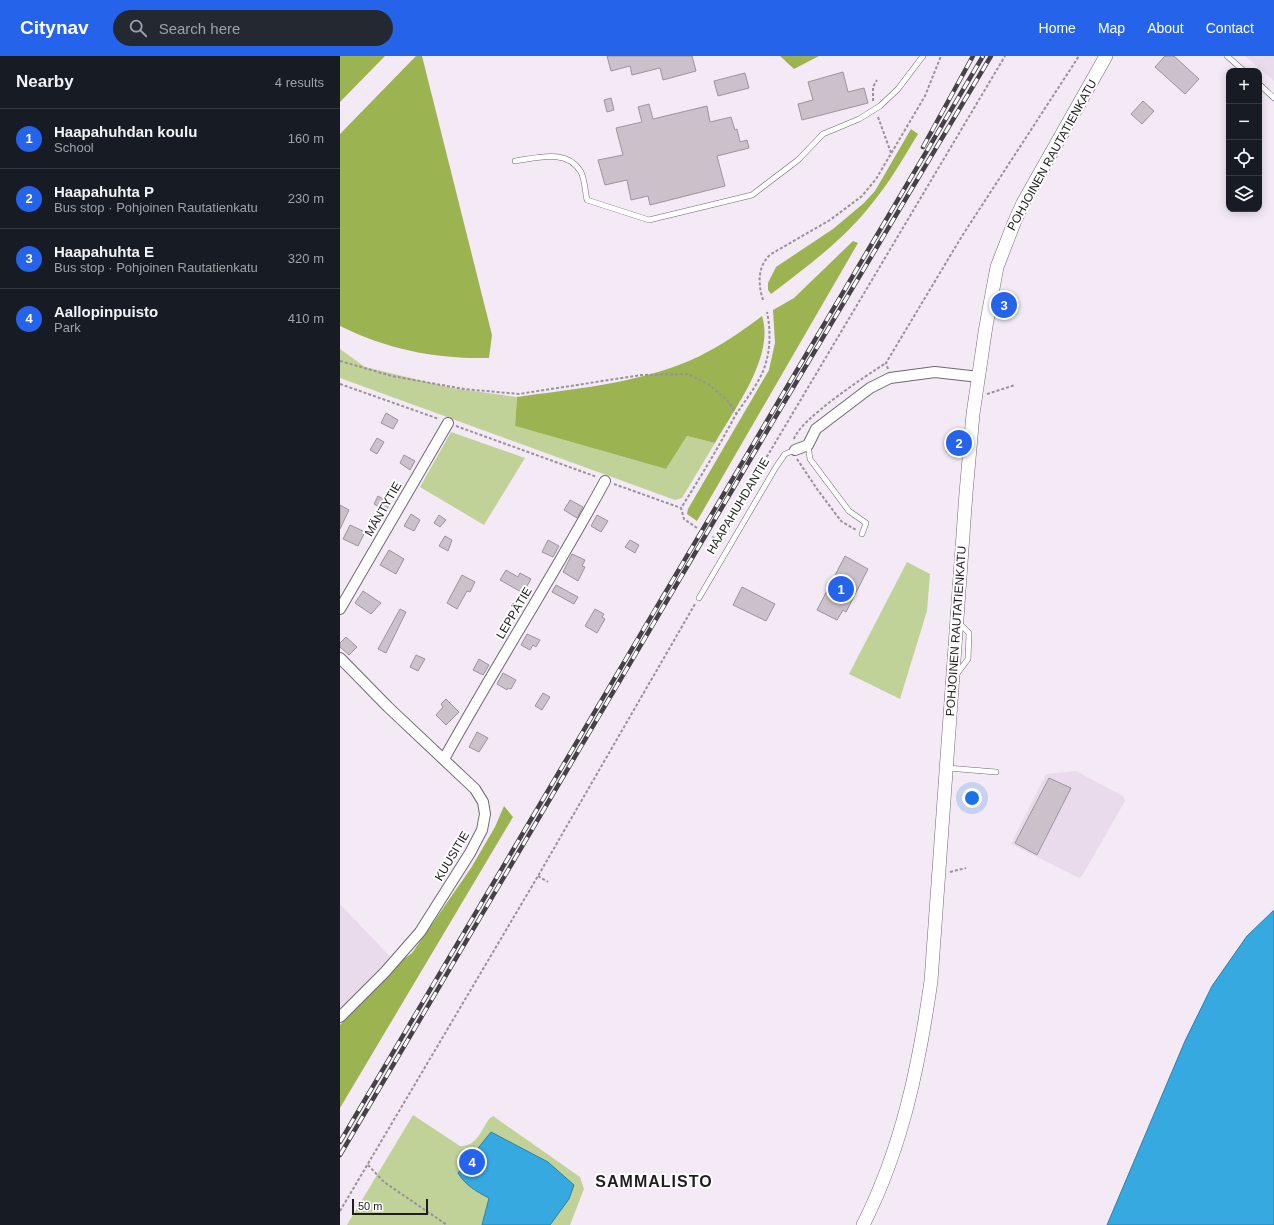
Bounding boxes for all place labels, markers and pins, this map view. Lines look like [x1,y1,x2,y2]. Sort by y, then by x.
pin: 3 [991,290,1017,320]
pin: 2 [946,428,972,458]
pin: 1 [828,574,854,604]
pin: 4 [459,1147,485,1177]

